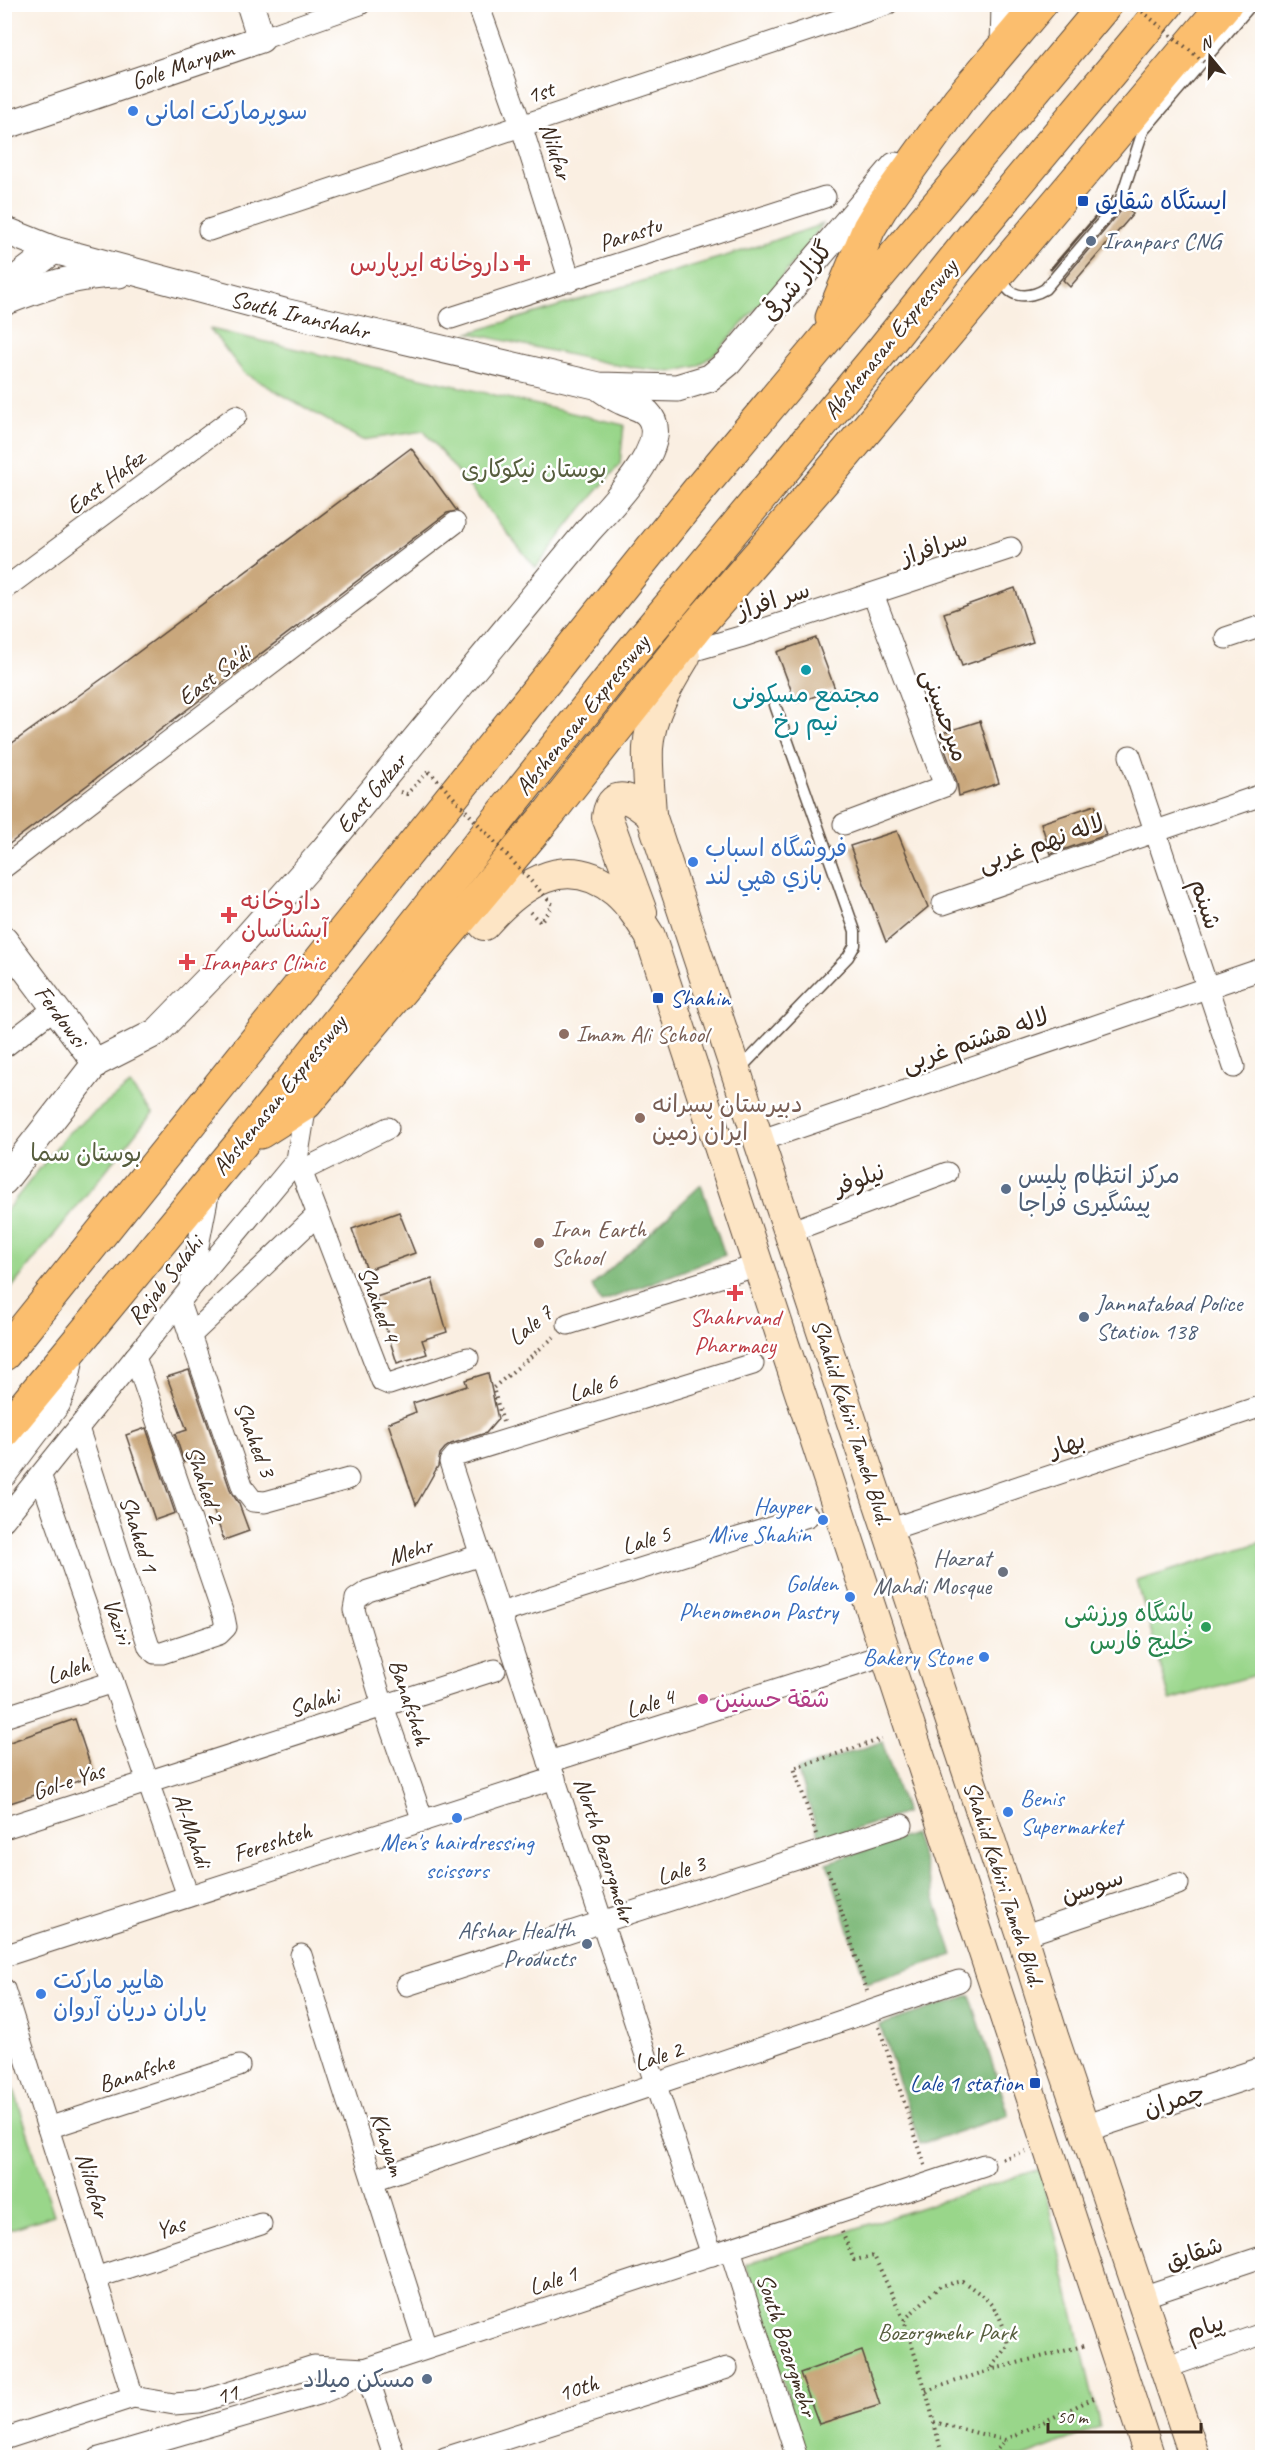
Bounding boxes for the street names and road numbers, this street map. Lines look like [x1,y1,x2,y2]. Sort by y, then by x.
street label: Gole Maryam [127,33,239,96]
street label: 1st [523,73,559,110]
street label: Nilufar [533,119,580,185]
street label: Parastu [595,209,667,258]
street label: گلزار شرقی [755,235,839,327]
street label: Abshenasan Expressway [816,251,965,425]
street label: South Iranshahr [228,283,375,347]
street label: East Hafez [60,441,152,521]
street label: سرافراز [895,522,971,573]
street label: سر افراز [731,574,813,627]
street label: Abshenasan Expressway [508,627,657,801]
street label: East Sa'di [172,636,258,712]
street label: میرحسینی [914,664,976,766]
street label: East Golzar [329,745,415,839]
street label: لاله نهم غربی [974,807,1109,881]
street label: شبنم [1181,875,1228,934]
street label: Ferdowsi [28,979,96,1056]
street label: لاله هشتم غربی [898,1001,1053,1082]
street label: Abshenasan Expressway [205,1007,354,1181]
street label: نیلوفر [828,1156,889,1204]
street label: Rajab Salahi [120,1228,211,1330]
street label: Shahed 4 [351,1262,408,1348]
street label: Lale 7 [501,1297,559,1352]
street label: Shahid Kabiri Tameh Blvd. [805,1316,899,1529]
street label: Lale 6 [565,1365,622,1409]
street label: Shahed 3 [227,1397,284,1483]
street label: بهار [1043,1424,1089,1465]
street label: Shahed 2 [178,1442,233,1528]
street label: Shahed 1 [113,1492,166,1577]
street label: Lale 5 [618,1518,675,1562]
street label: Mehr [384,1529,438,1572]
street label: Vaziri [96,1594,141,1651]
street label: Laleh [43,1649,94,1691]
street label: Banafsheh [382,1655,438,1750]
street label: Salahi [285,1679,346,1724]
street label: Lale 4 [622,1680,680,1725]
street label: Gol-e Yas [28,1754,110,1807]
street label: North Bozorgmehr [567,1774,643,1929]
street label: Shahid Kabiri Tameh Blvd. [957,1778,1051,1991]
street label: Al-Mahdi [165,1789,219,1874]
street label: Fereshteh [229,1815,316,1869]
street label: Lale 3 [653,1847,711,1892]
street label: سوسن [1057,1861,1127,1911]
street label: Lale 2 [630,2033,688,2078]
street label: Banafshe [95,2046,180,2099]
street label: چمران [1140,2076,1208,2124]
street label: Khayam [364,2108,412,2180]
street label: Niloofar [69,2149,118,2223]
street label: Yas [152,2207,191,2246]
street label: شقایق [1161,2229,1227,2277]
street label: Lale 1 [525,2258,582,2302]
street label: South Bozorgmehr [750,2270,825,2422]
street label: پیام [1182,2307,1229,2350]
street label: 10th [554,2367,603,2409]
street label: 11 [212,2376,243,2411]

